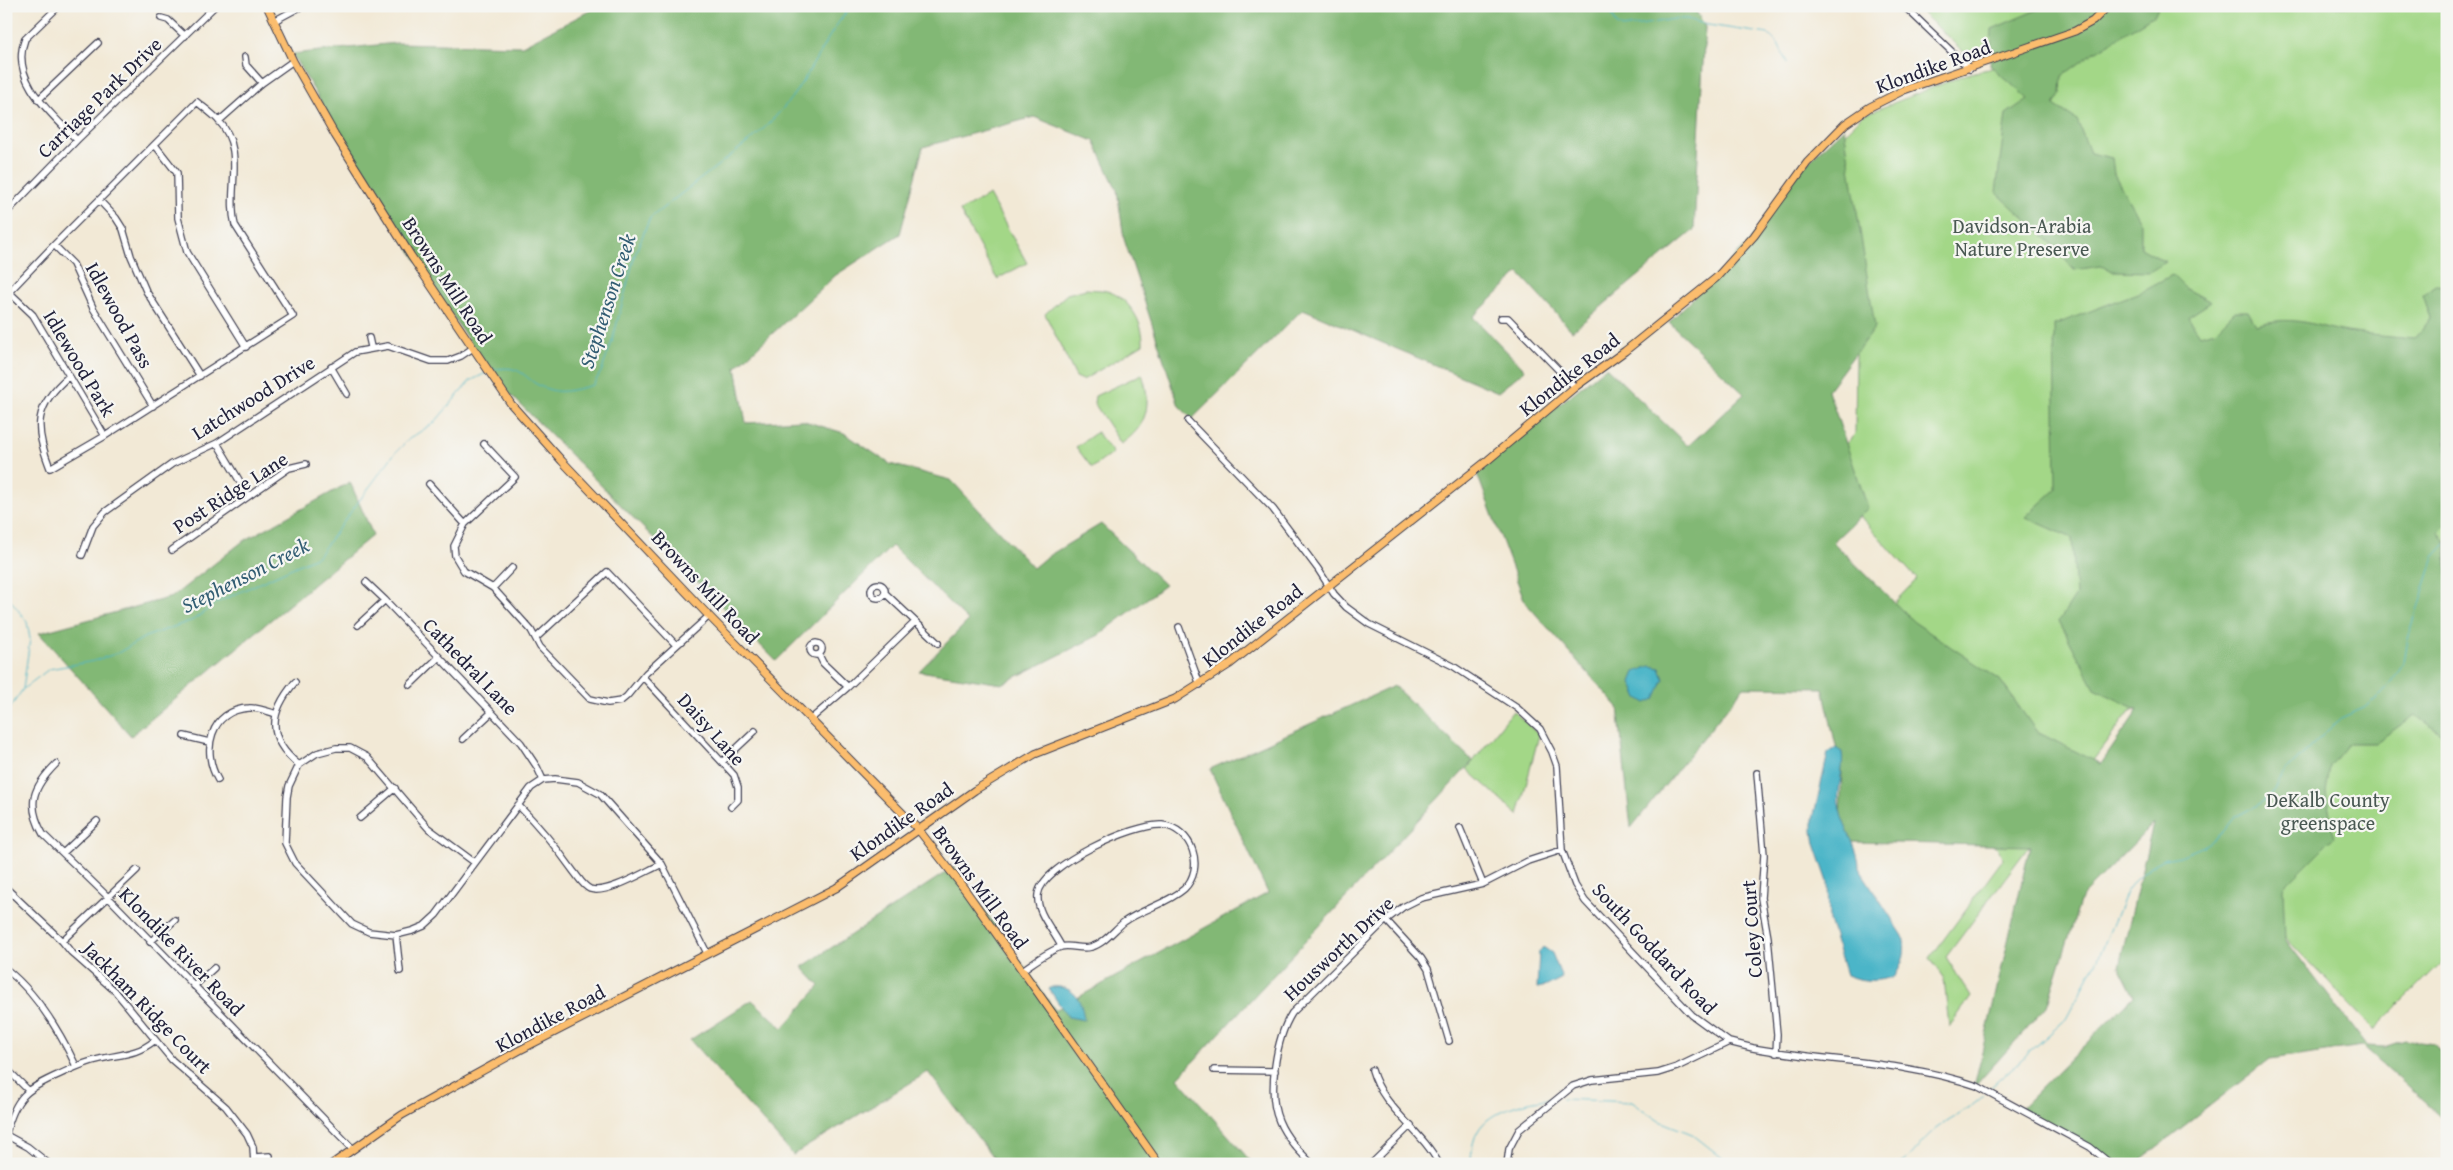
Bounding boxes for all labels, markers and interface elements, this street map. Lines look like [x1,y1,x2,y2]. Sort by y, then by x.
street label: Carriage Park Drive [30,30,168,164]
street label: Klondike Road [1871,32,1995,100]
street label: Browns Mill Road [396,211,500,350]
park label: Davidson-Arabia Nature Preserve [1953,211,2092,263]
water label: Stephenson Creek [571,229,643,372]
street label: Idlewood Pass [79,257,161,373]
street label: Idlewood Park [37,304,124,423]
street label: Klondike Road [1513,325,1626,423]
street label: Latchwood Drive [186,348,320,446]
street label: Post Ridge Lane [167,444,293,540]
street label: Browns Mill Road [645,524,767,651]
water label: Stephenson Creek [176,529,315,621]
street label: Klondike Road [1196,576,1309,674]
street label: Cathedral Lane [417,611,525,721]
street label: Daisy Lane [671,686,753,772]
street label: Klondike Road [843,774,959,867]
park label: DeKalb County greenspace [2266,785,2390,837]
street label: Browns Mill Road [926,819,1036,955]
street label: South Goddard Road [1586,875,1724,1021]
street label: Coley Court [1733,879,1769,979]
street label: Klondike River Road [113,880,251,1022]
street label: Housworth Drive [1276,889,1400,1007]
street label: Jackham Ridge Court [75,932,219,1080]
street label: Klondike Road [490,977,610,1059]

